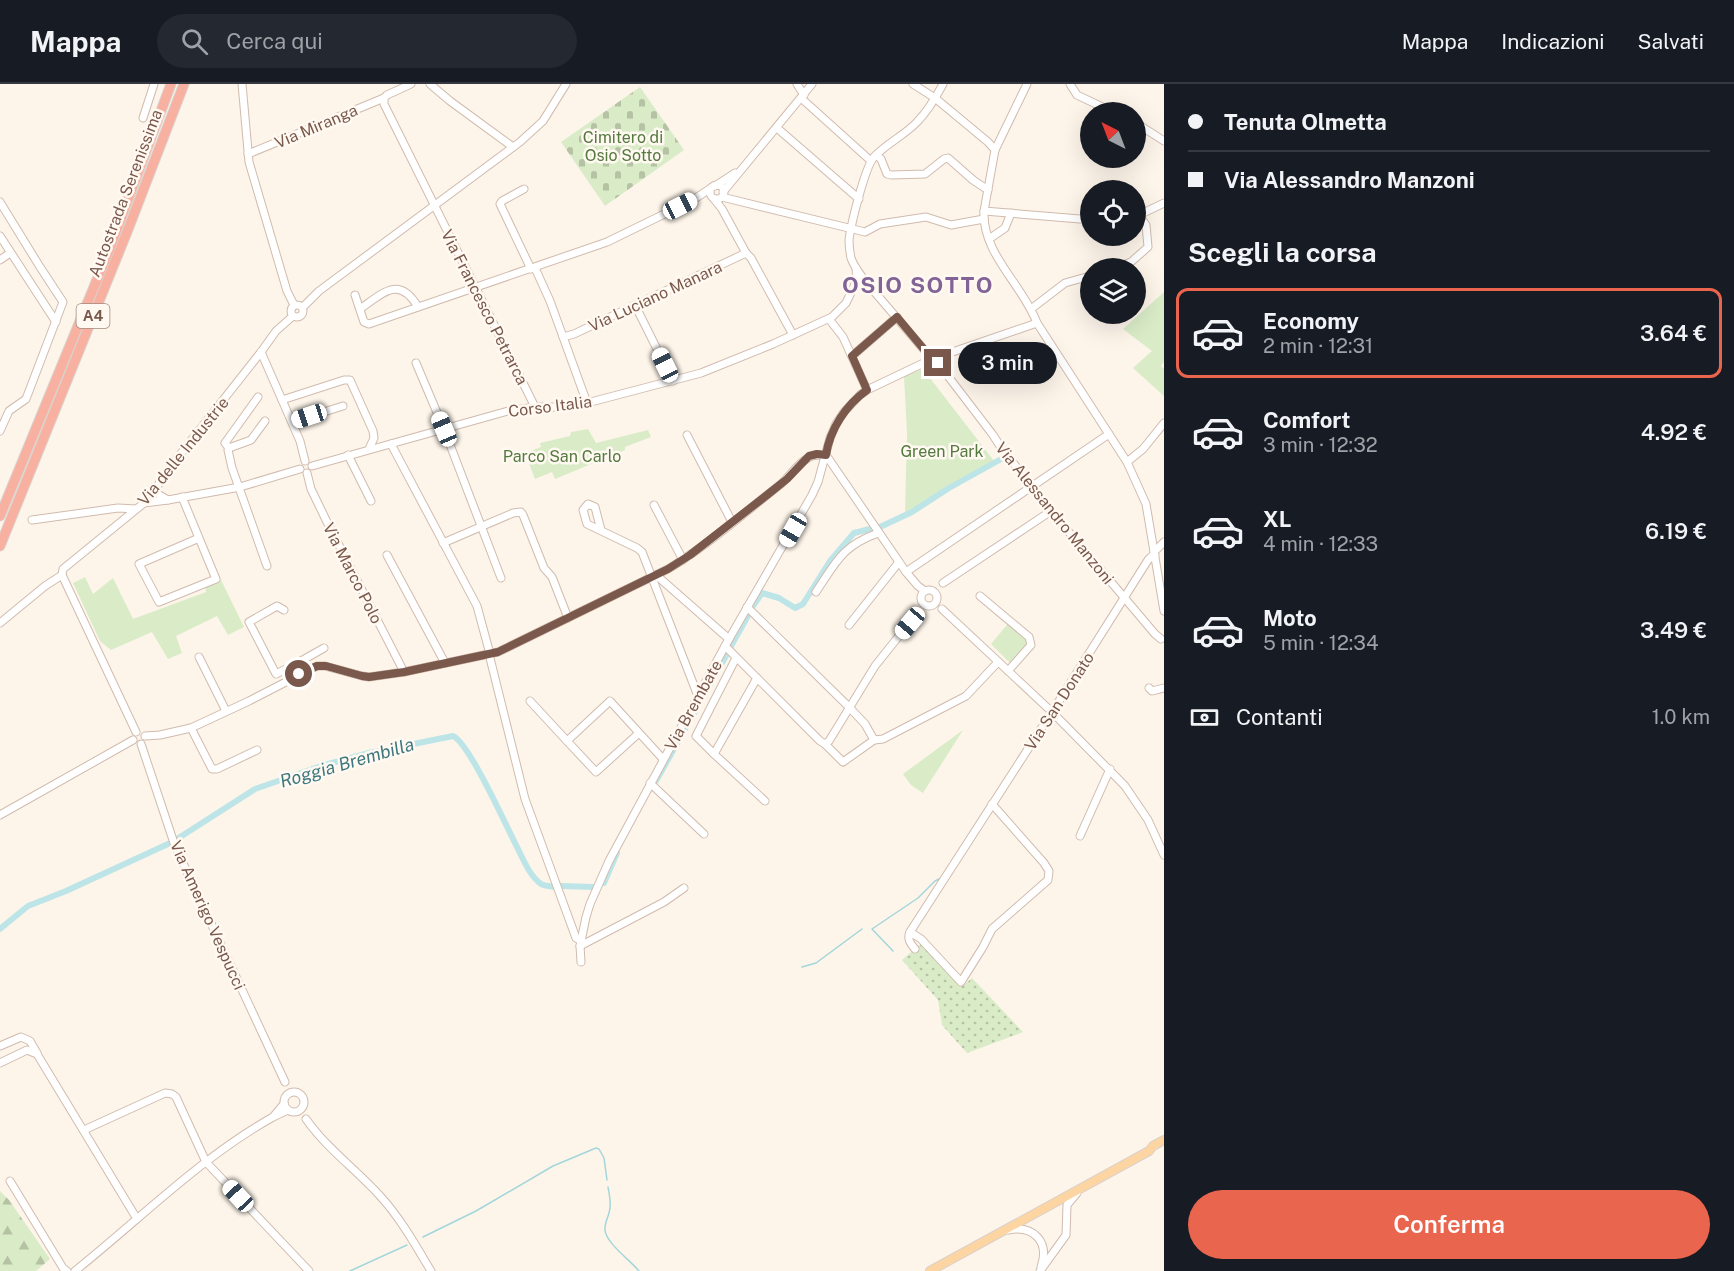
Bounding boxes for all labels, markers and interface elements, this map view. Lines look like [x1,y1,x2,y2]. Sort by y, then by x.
search box [157,14,577,68]
text: Mappa [30,25,121,58]
icon: search [178,25,211,58]
text: Cerca qui [226,28,323,54]
text: Mappa [1402,29,1468,54]
text: Indicazioni [1501,29,1605,54]
text: Salvati [1638,29,1704,54]
street label: Via Miranga [272,100,361,152]
north arrow [1080,102,1146,168]
map controls [1080,102,1146,324]
street label: Autostrada Serenissima [85,107,166,280]
text: Tenuta Olmetta [1224,109,1387,135]
park label: Cimitero di Osio Sotto [583,128,663,165]
text: Via Alessandro Manzoni [1224,167,1475,193]
button: locate [1080,180,1146,246]
car [660,190,700,222]
street label: Via Francesco Petrarca [437,226,532,388]
text: Scegli la corsa [1188,236,1377,268]
street label: Via Luciano Manara [585,257,725,336]
button: layers [1080,258,1146,324]
district label: OSIO SOTTO [842,272,994,298]
road number: A4 [76,304,110,328]
icon: car [1191,306,1245,360]
text: Economy [1263,308,1359,334]
text: 3.64 € [1640,320,1707,346]
text: 2 min · 12:31 [1263,334,1373,358]
callout: 3 min [959,342,1058,384]
car [649,345,681,385]
route end [924,349,951,376]
text: 3 min [981,351,1034,375]
street label: Corso Italia [507,392,593,421]
street label: Via delle Industrie [134,393,233,509]
car [289,402,329,430]
icon: car [1191,405,1245,459]
text: Comfort [1263,407,1350,433]
car [429,409,459,449]
text: 4.92 € [1641,419,1707,445]
text: 3 min · 12:32 [1263,433,1378,457]
street label: Via Alessandro Manzoni [991,438,1118,588]
park label: Green Park [900,442,984,461]
park label: Parco San Carlo [503,447,621,466]
icon: car [1191,504,1245,558]
text: XL [1263,506,1291,532]
car [776,510,810,550]
text: 6.19 € [1645,518,1707,544]
street label: Via Marco Polo [319,520,386,627]
text: 4 min · 12:33 [1263,532,1378,556]
car [892,603,928,643]
icon: car [1191,603,1245,657]
text: Moto [1263,605,1317,631]
text: 3.49 € [1640,617,1707,643]
text: 5 min · 12:34 [1263,631,1378,655]
street label: Via San Donato [1021,649,1098,754]
street label: Via Brembate [661,657,726,754]
route start [285,660,312,687]
icon: cash [1188,701,1221,734]
text: Contanti [1236,704,1323,730]
text: 1.0 km [1652,705,1710,729]
water label: Roggia Brembilla [277,733,416,792]
street label: Via Amerigo Vespucci [166,838,249,993]
car [219,1177,257,1215]
button: Conferma [1188,1190,1710,1259]

